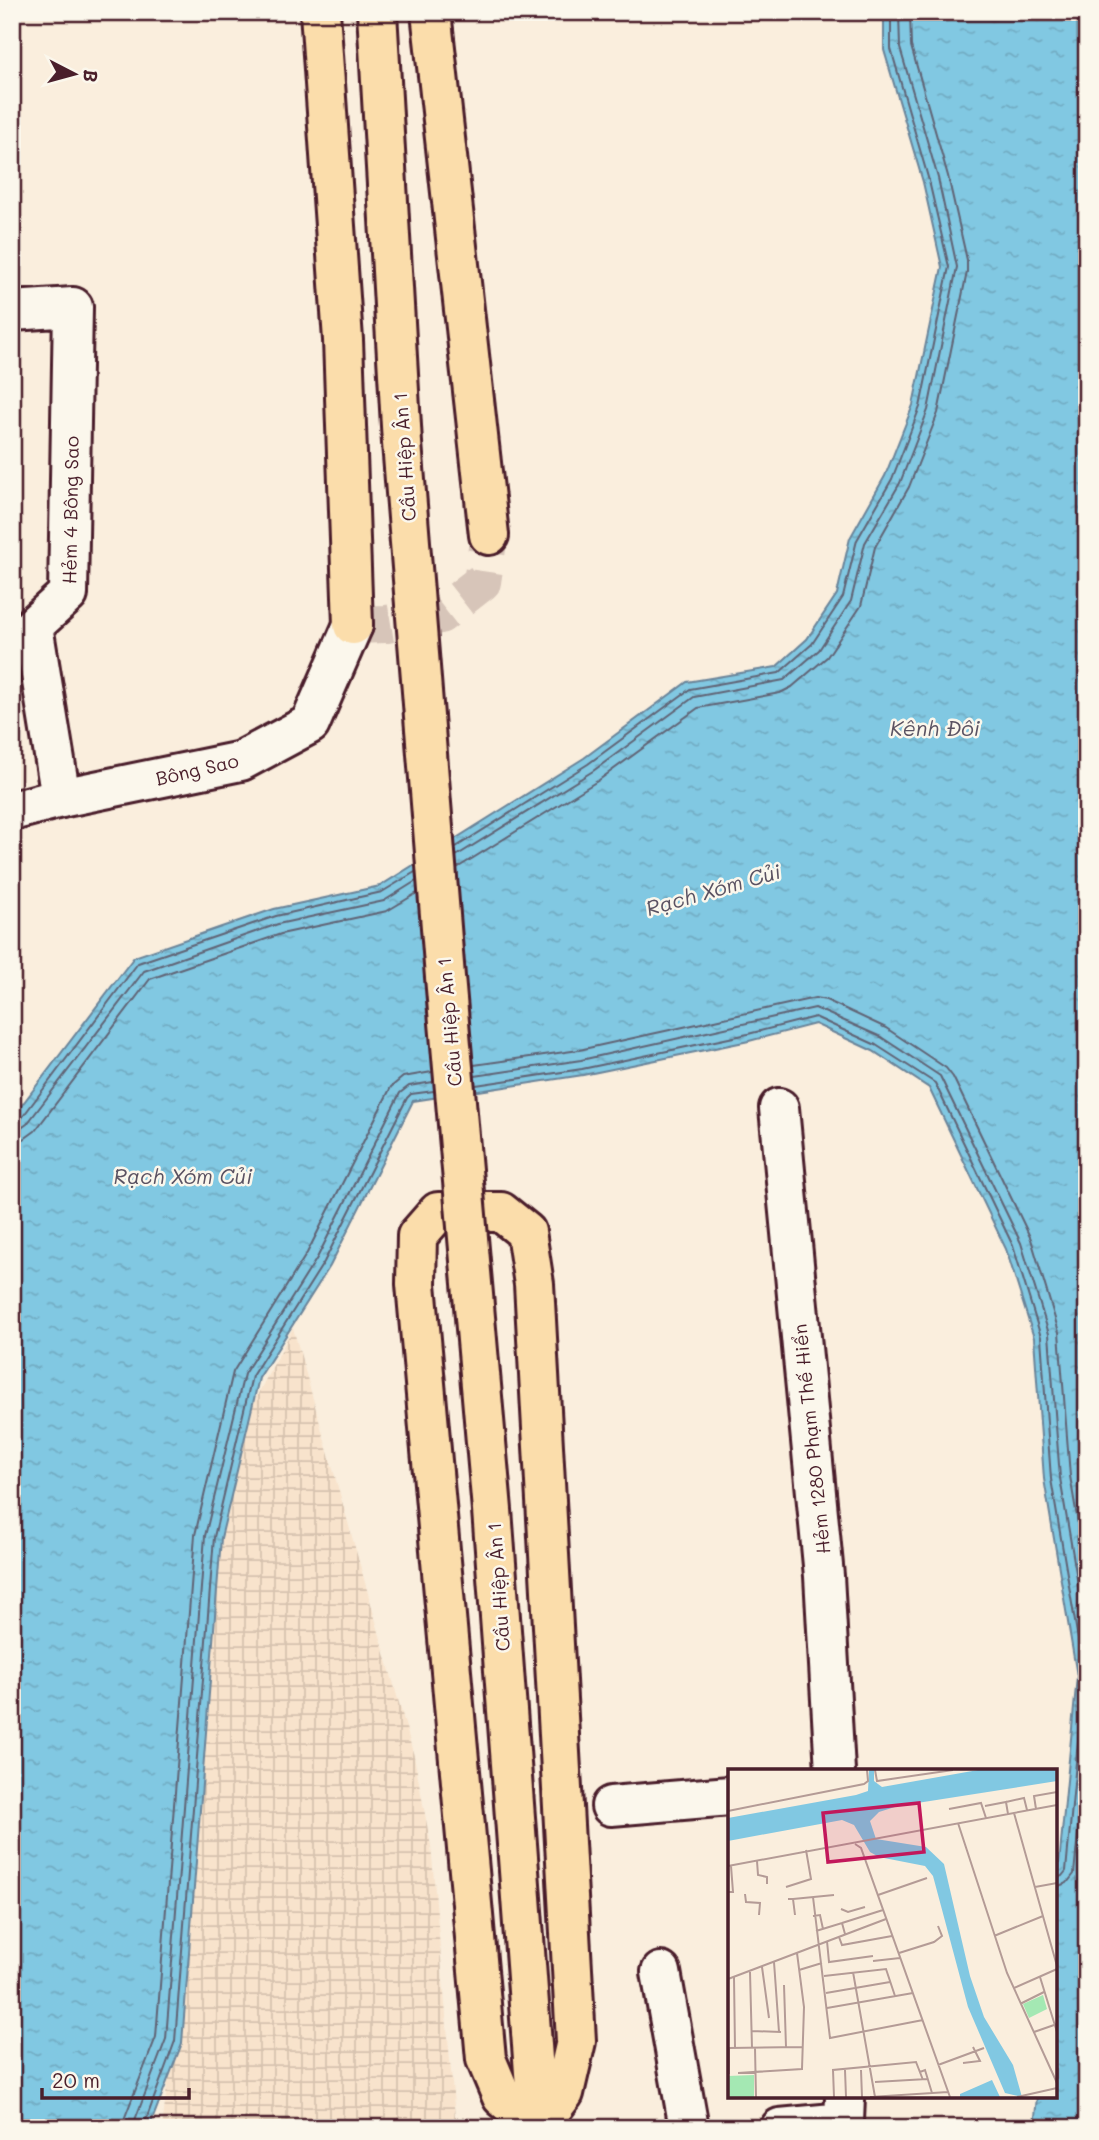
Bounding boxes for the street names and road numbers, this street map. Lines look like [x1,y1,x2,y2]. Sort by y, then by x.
street label: Cầu Hiệp Ân 1 [387,392,421,522]
street label: Hẻm 4 Bông Sao [56,436,84,584]
street label: Bông Sao [153,747,241,791]
street label: Cầu Hiệp Ân 1 [431,957,467,1087]
street label: Hẻm 1280 Phạm Thế Hiển [786,1323,836,1555]
street label: Cầu Hiệp Ân 1 [481,1522,515,1652]

